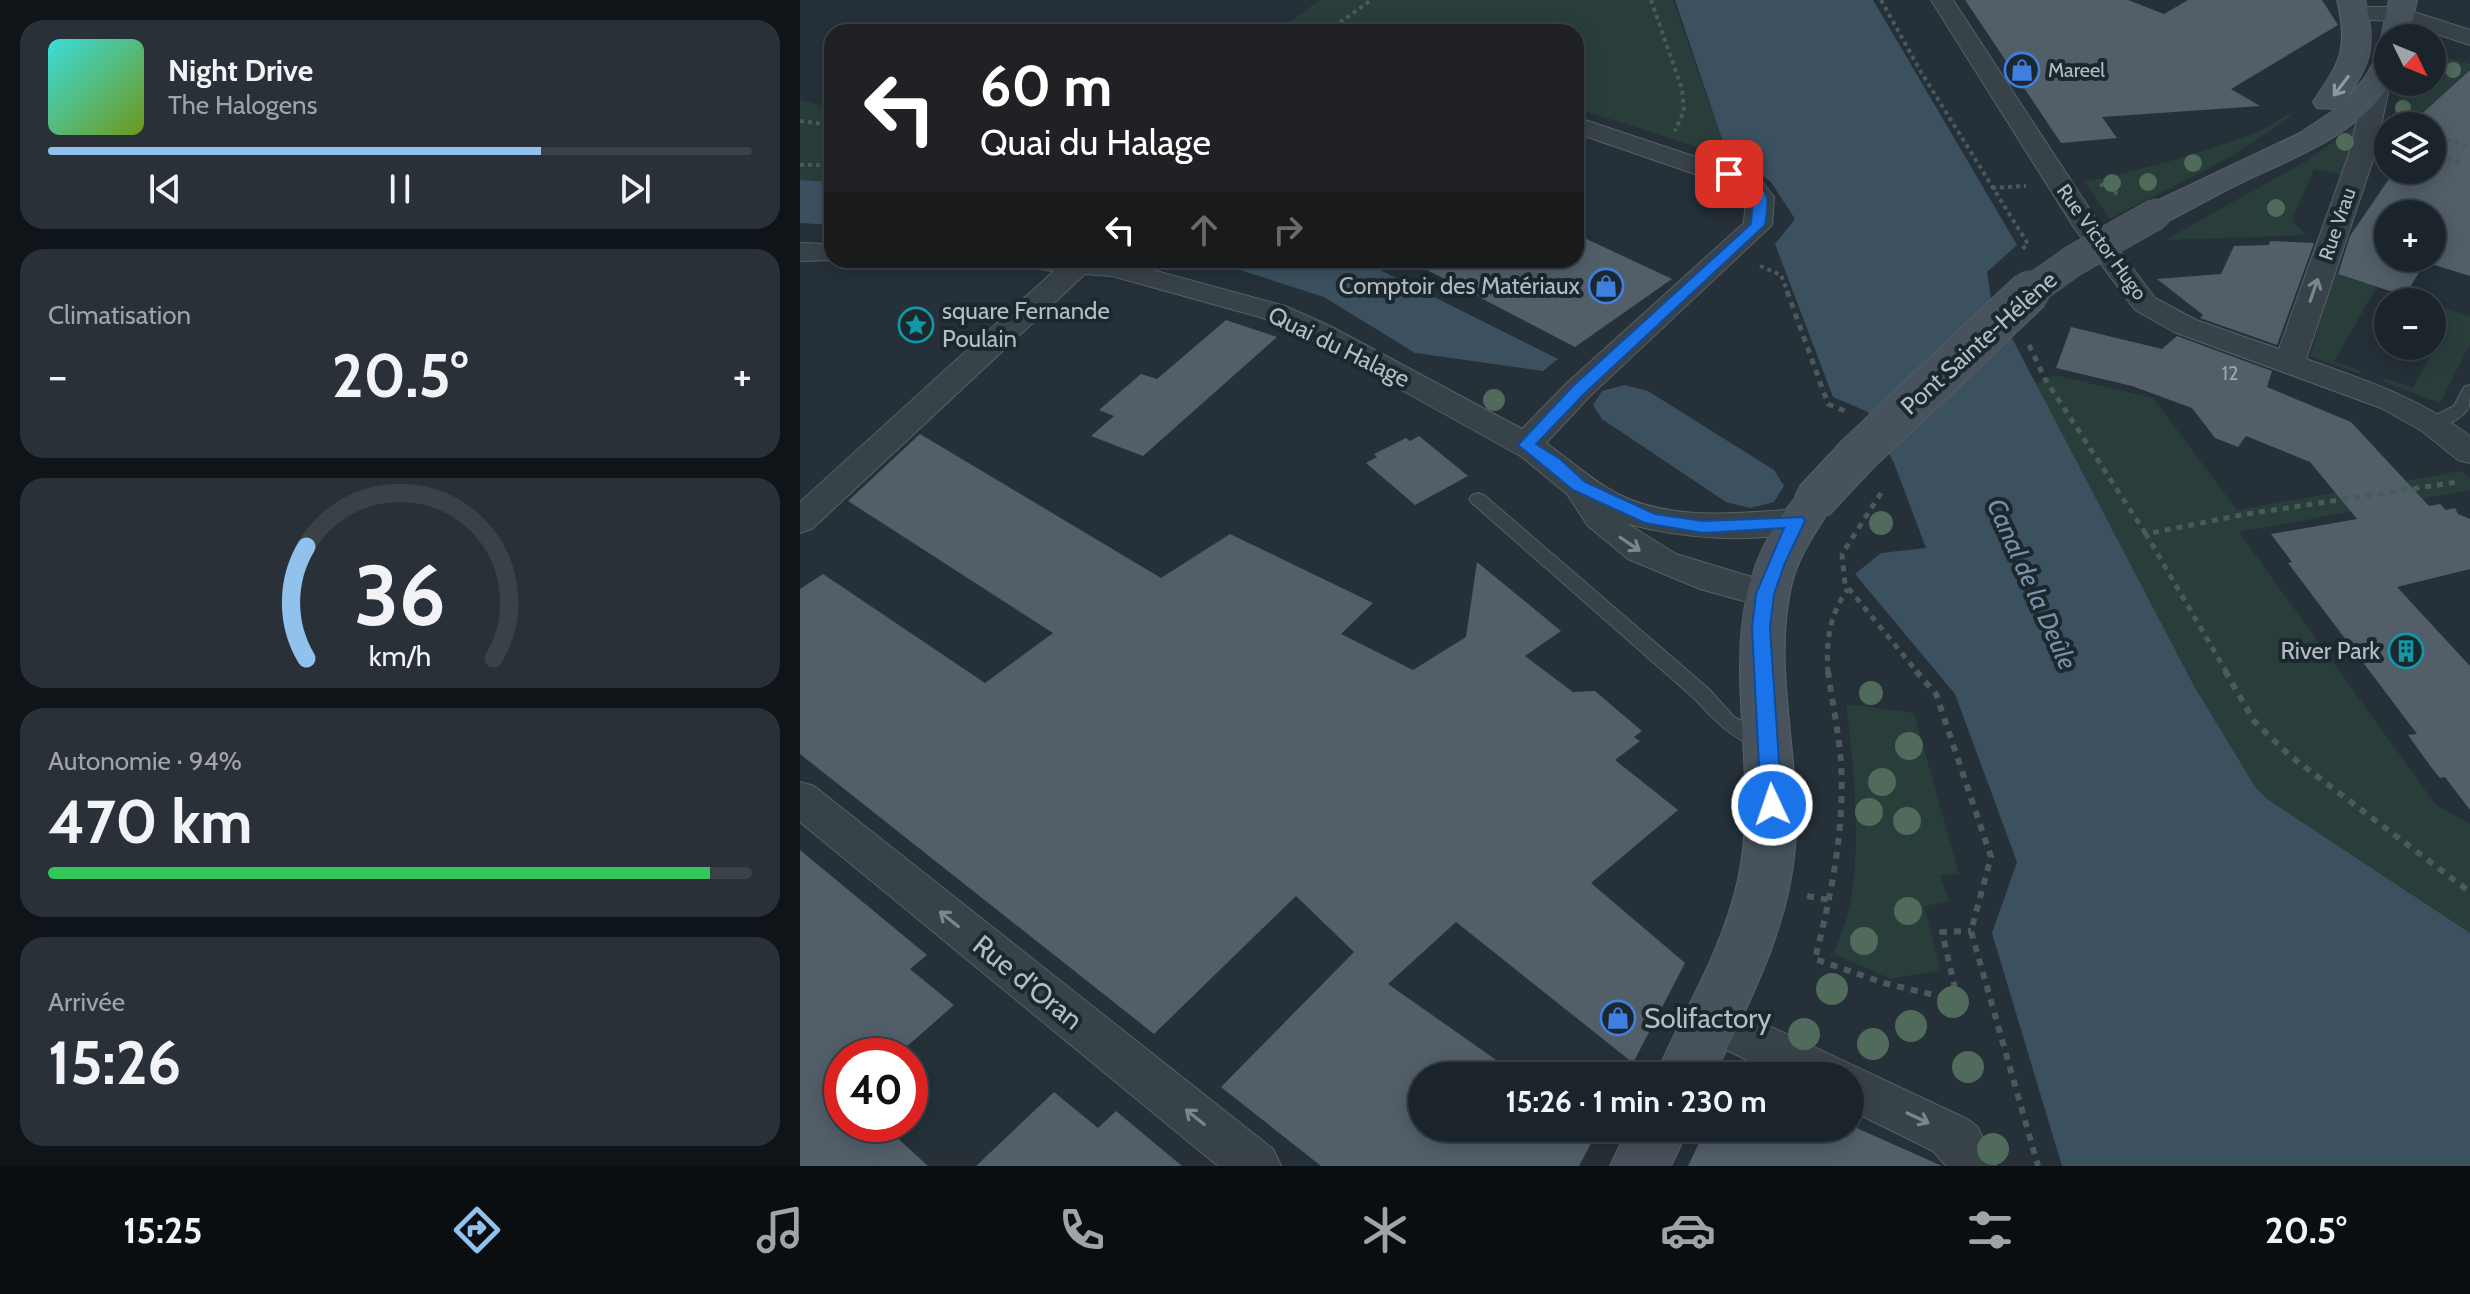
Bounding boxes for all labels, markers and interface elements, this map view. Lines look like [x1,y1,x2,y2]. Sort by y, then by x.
north arrow [2374,24,2446,96]
map controls [2374,24,2446,360]
shop icon: Mareel [2003,51,2041,89]
text: Night Drive [168,52,313,89]
text: 60 m [980,52,1112,120]
icon: left [848,56,952,160]
place label: Mareel [2048,58,2105,82]
one-way arrow [2332,74,2349,96]
text: The Halogens [168,89,317,121]
button: layers [2374,112,2446,184]
text: Quai du Halage [980,120,1211,164]
pin [1695,140,1763,208]
icon: arrive [1707,152,1751,196]
icon: previous [143,167,187,211]
icon: pause [378,167,422,211]
icon: next [613,167,657,211]
street label: Rue Victor Hugo [2052,179,2152,305]
street label: Rue Vrau [2313,185,2361,263]
button: + [2374,200,2446,272]
icon: left [1098,208,1142,252]
icon: ahead [1182,208,1226,252]
icon: right [1266,208,1310,252]
street label: Pont Sainte-Hélène [1895,265,2063,420]
shop icon: Comptoir des Matériaux [1587,267,1625,305]
place label: Comptoir des Matériaux [1339,271,1581,300]
one-way arrow [2308,278,2323,303]
button: − [2374,288,2446,360]
place label: square Fernande Poulain [942,296,1110,353]
text: Climatisation [48,299,191,331]
street label: Quai du Halage [1264,300,1415,393]
place icon: square Fernande Poulain [897,306,935,344]
text: 20.5° [332,339,468,412]
text: − [48,349,67,402]
text: + [733,349,752,402]
house number: 12 [2222,361,2239,385]
water label: Canal de la Deûle [1980,494,2084,674]
one-way arrow [1618,536,1640,553]
text: 36 [354,545,446,646]
building icon: River Park [2387,632,2425,670]
place label: River Park [2280,636,2380,665]
text: km/h [369,638,431,673]
text: Autonomie · 94% [48,745,242,777]
position arrow [1730,763,1814,847]
text: 470 km [48,785,252,858]
one-way arrow [939,910,960,927]
street label: Rue d'Oran [966,927,1090,1037]
text: Arrivée [48,986,125,1018]
shop icon: Solifactory [1599,999,1637,1037]
place label: Solifactory [1644,1001,1771,1035]
text: 15:26 [48,1026,181,1099]
speed limit sign: 40 [824,1038,928,1142]
text: 15:26 · 1 min · 230 m [1505,1083,1767,1120]
one-way arrow [1185,1108,1206,1126]
one-way arrow [1905,1111,1929,1126]
icon: directions [449,1202,505,1258]
icon: music [752,1202,808,1258]
icon: phone [1054,1202,1110,1258]
icon: climate [1357,1202,1413,1258]
icon: car [1660,1202,1716,1258]
icon: filters [1962,1202,2018,1258]
text: 15:25 [123,1208,202,1252]
text: 20.5° [2265,1208,2347,1252]

